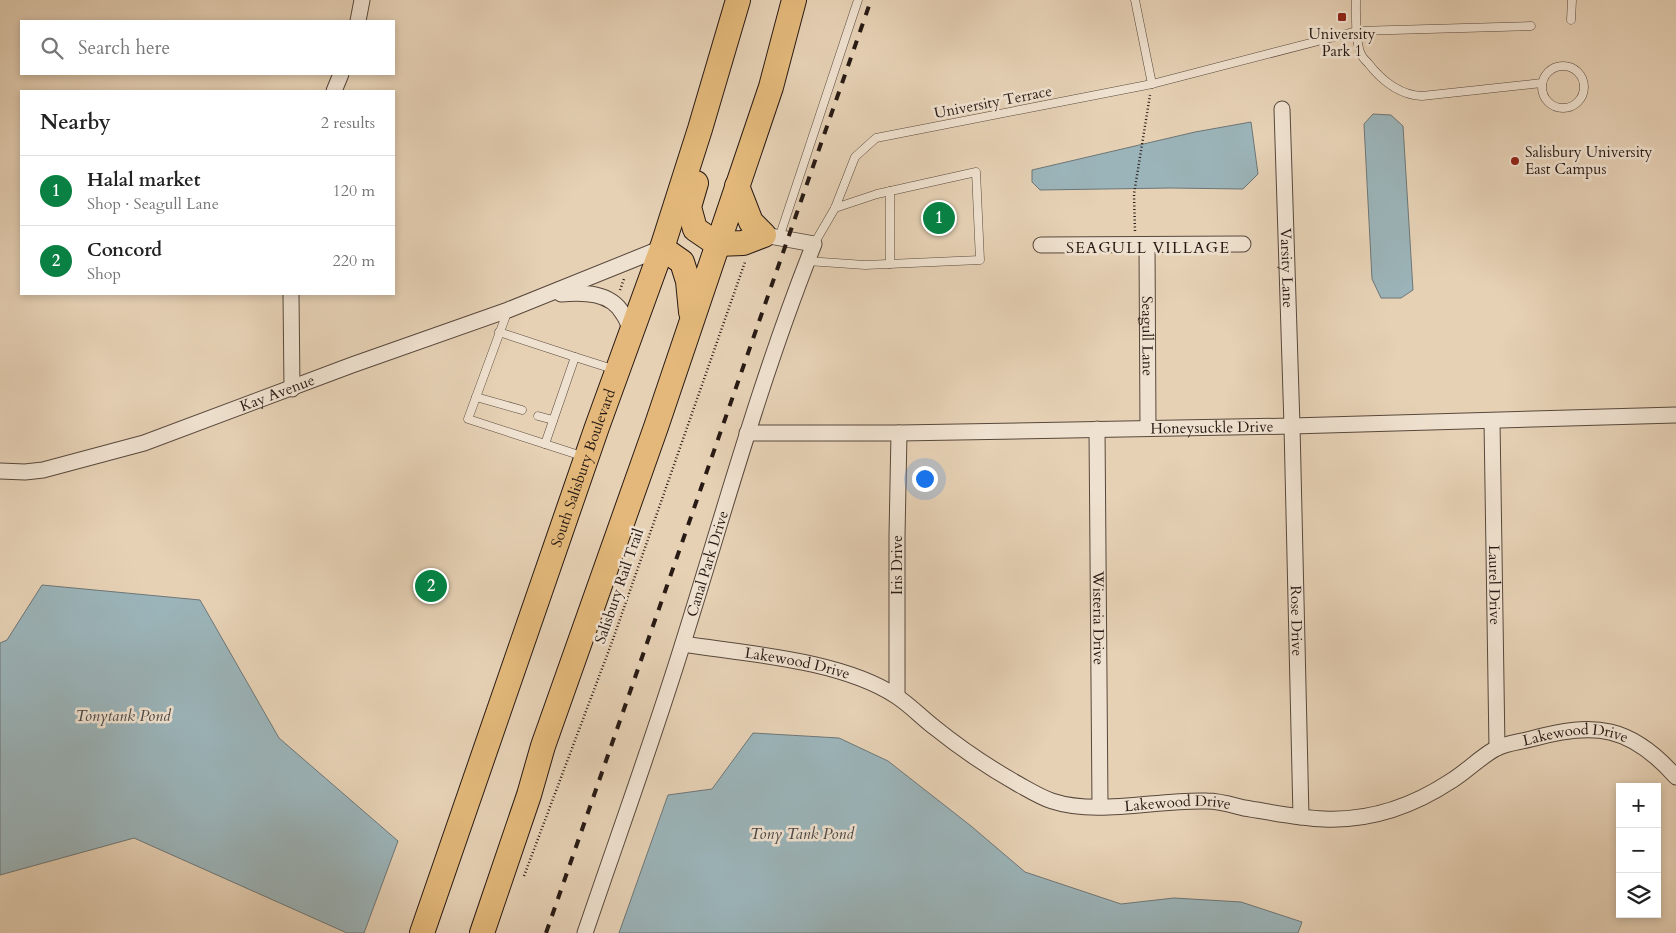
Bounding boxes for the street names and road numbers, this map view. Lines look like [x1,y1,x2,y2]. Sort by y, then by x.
street label: University Terrace [932,81,1054,123]
street label: Varsity Lane [1276,228,1298,308]
street label: Seagull Lane [1137,296,1158,376]
street label: Kay Avenue [237,370,318,416]
street label: South Salisbury Boulevard [546,386,620,550]
street label: Honeysuckle Drive [1150,416,1274,439]
street label: Canal Park Drive [682,508,733,619]
street label: Salisbury Rail Trail [590,526,648,646]
street label: Iris Drive [887,535,907,595]
street label: Laurel Drive [1484,545,1505,625]
street label: Wisteria Drive [1088,570,1109,665]
street label: Rose Drive [1286,585,1307,657]
street label: Lakewood Drive [743,643,853,684]
street label: Lakewood Drive [1521,719,1632,751]
street label: Lakewood Drive [1124,791,1233,816]

